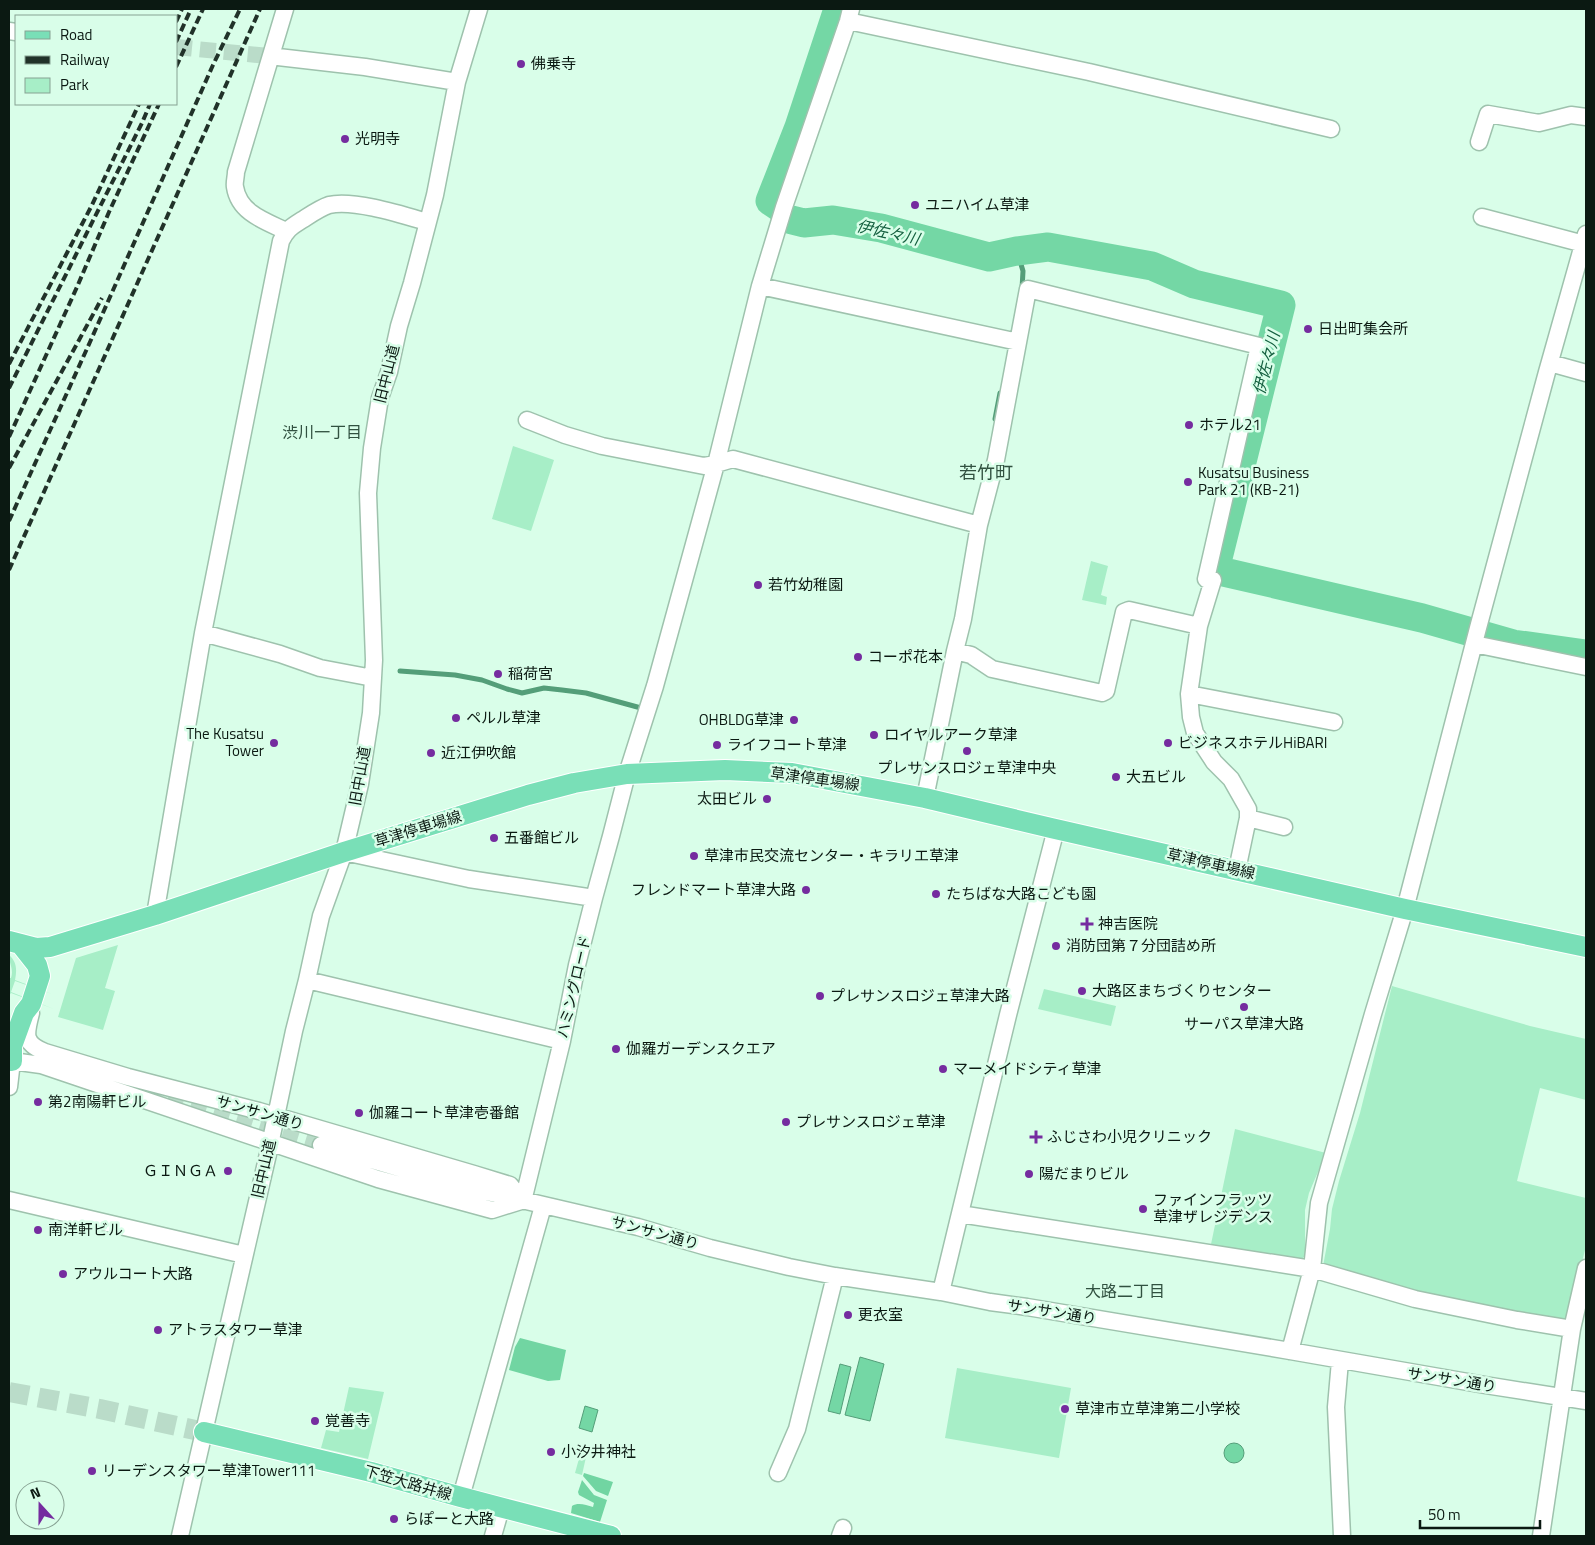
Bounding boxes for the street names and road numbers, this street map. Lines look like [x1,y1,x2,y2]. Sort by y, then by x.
street label: 旧中山道 [368,342,405,406]
street label: 旧中山道 [343,744,376,807]
street label: 草津停車場線 [769,761,861,796]
street label: 草津停車場線 [371,804,464,853]
street label: 草津停車場線 [1165,842,1258,885]
street label: ハミングロード [550,933,597,1041]
street label: サンサン通り [214,1089,307,1136]
street label: 旧中山道 [246,1137,281,1201]
street label: サンサン通り [609,1210,702,1255]
street label: サンサン通り [1006,1293,1098,1330]
street label: サンサン通り [1406,1361,1498,1398]
street label: 下笠大路井線 [362,1459,455,1506]

